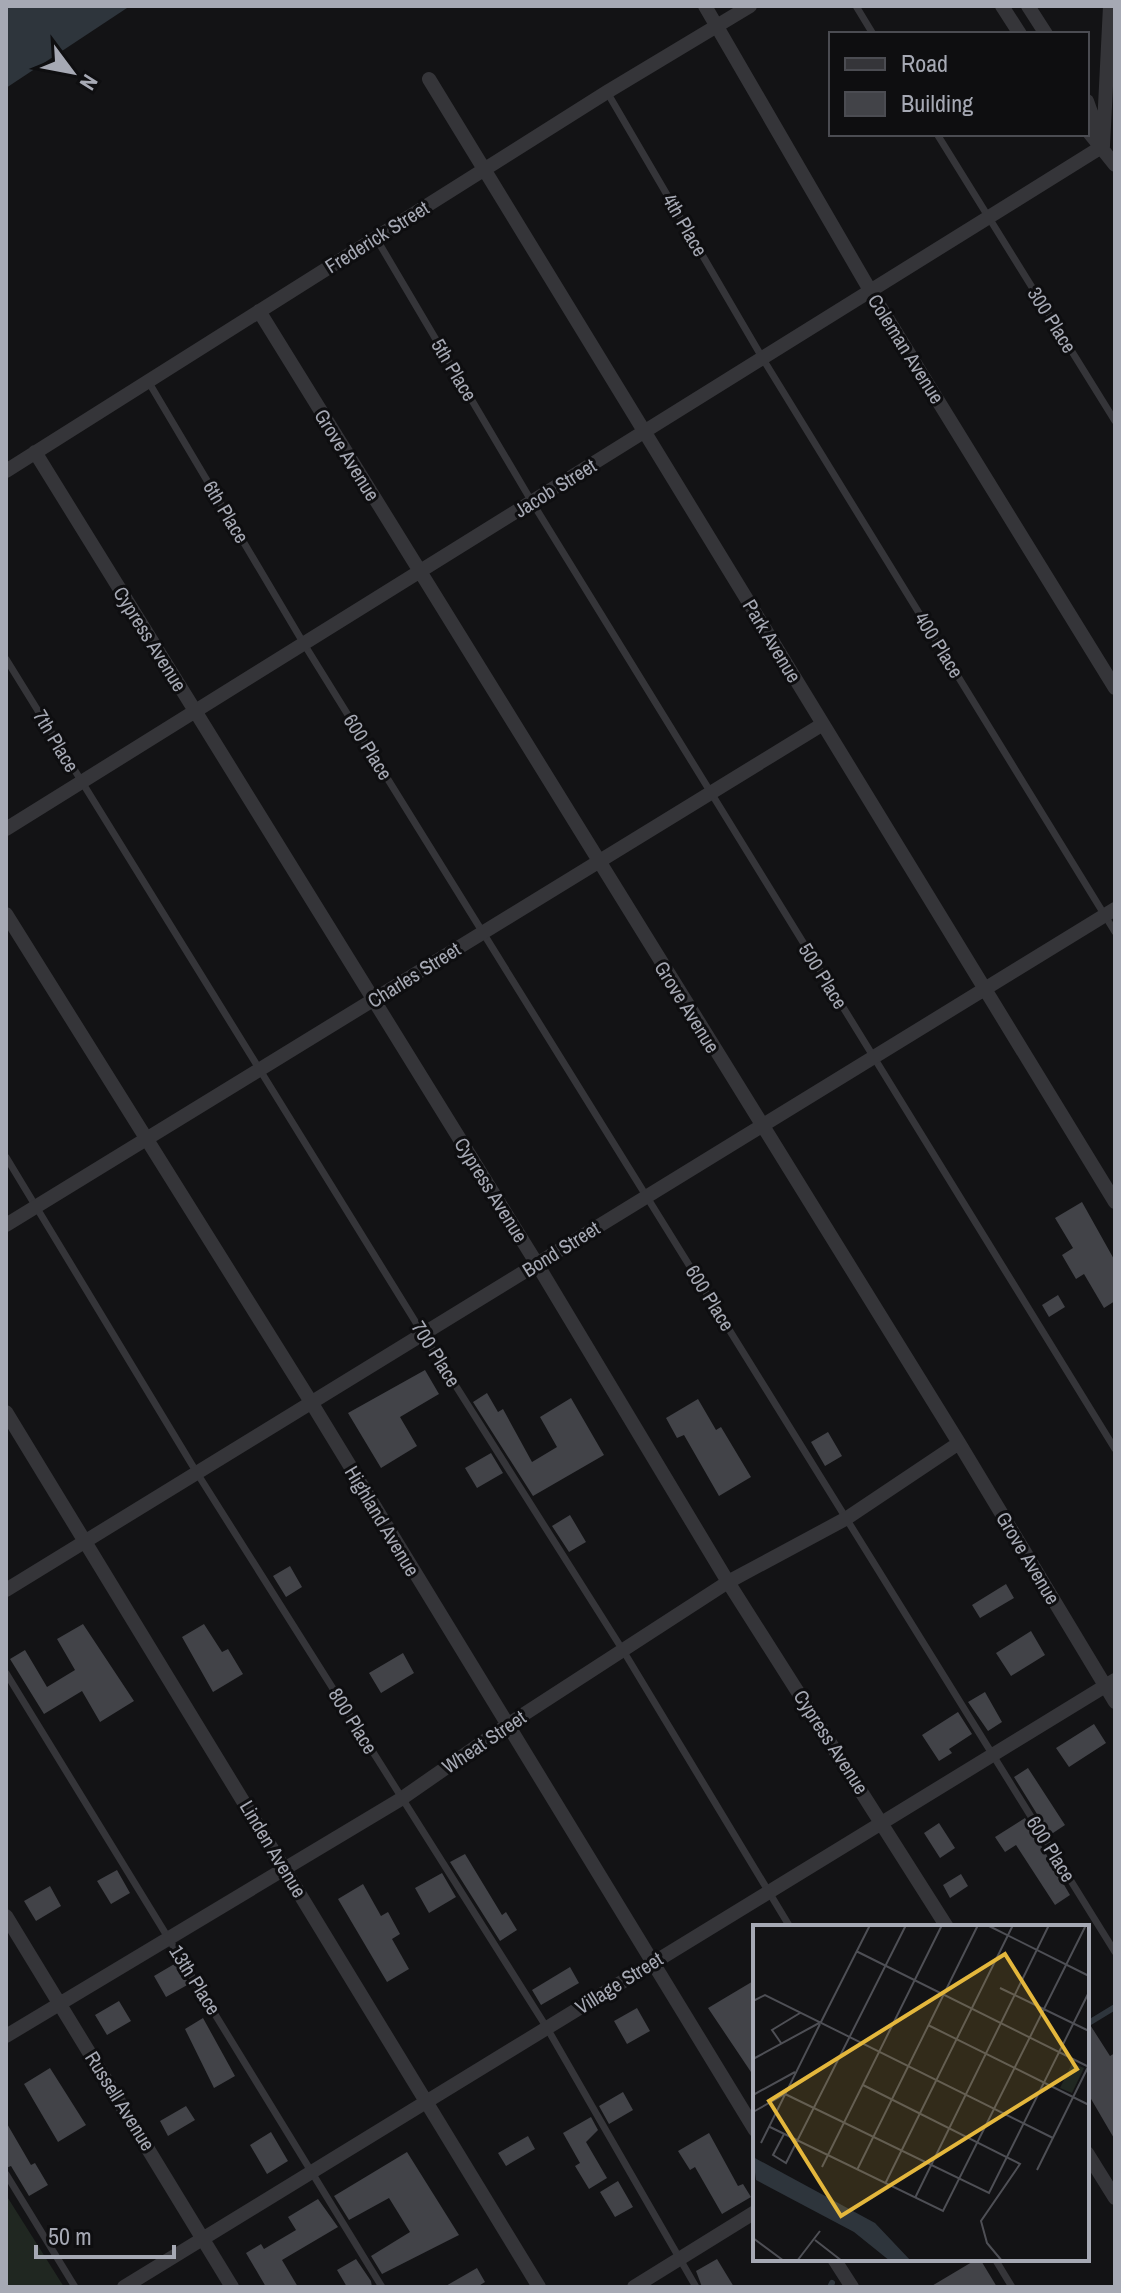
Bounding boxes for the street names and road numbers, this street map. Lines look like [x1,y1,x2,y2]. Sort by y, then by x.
street label: 4th Place [657,188,714,261]
street label: Frederick Street [320,194,434,279]
street label: 300 Place [1022,282,1083,358]
street label: Coleman Avenue [862,289,951,409]
street label: 5th Place [425,333,484,406]
street label: Grove Avenue [309,404,386,506]
street label: Jacob Street [509,452,601,523]
street label: 6th Place [197,475,256,548]
street label: Cypress Avenue [107,581,193,696]
street label: Park Avenue [737,594,808,687]
street label: 400 Place [909,607,970,683]
street label: 7th Place [27,704,86,777]
street label: 600 Place [338,709,399,785]
street label: Charles Street [362,935,466,1014]
street label: 500 Place [793,938,854,1014]
street label: Grove Avenue [649,956,726,1058]
street label: Cypress Avenue [448,1132,534,1247]
street label: Bond Street [517,1214,605,1283]
street label: 600 Place [680,1260,741,1336]
street label: 700 Place [406,1316,467,1392]
street label: Highland Avenue [339,1460,426,1581]
street label: Grove Avenue [990,1506,1067,1609]
street label: 800 Place [323,1683,384,1759]
street label: Cypress Avenue [788,1684,875,1799]
street label: Wheat Street [436,1703,531,1780]
street label: Linden Avenue [234,1795,313,1902]
street label: 600 Place [1021,1811,1082,1887]
street label: 13th Place [163,1940,227,2020]
street label: Village Street [570,1945,668,2020]
street label: Russell Avenue [79,2046,162,2156]

